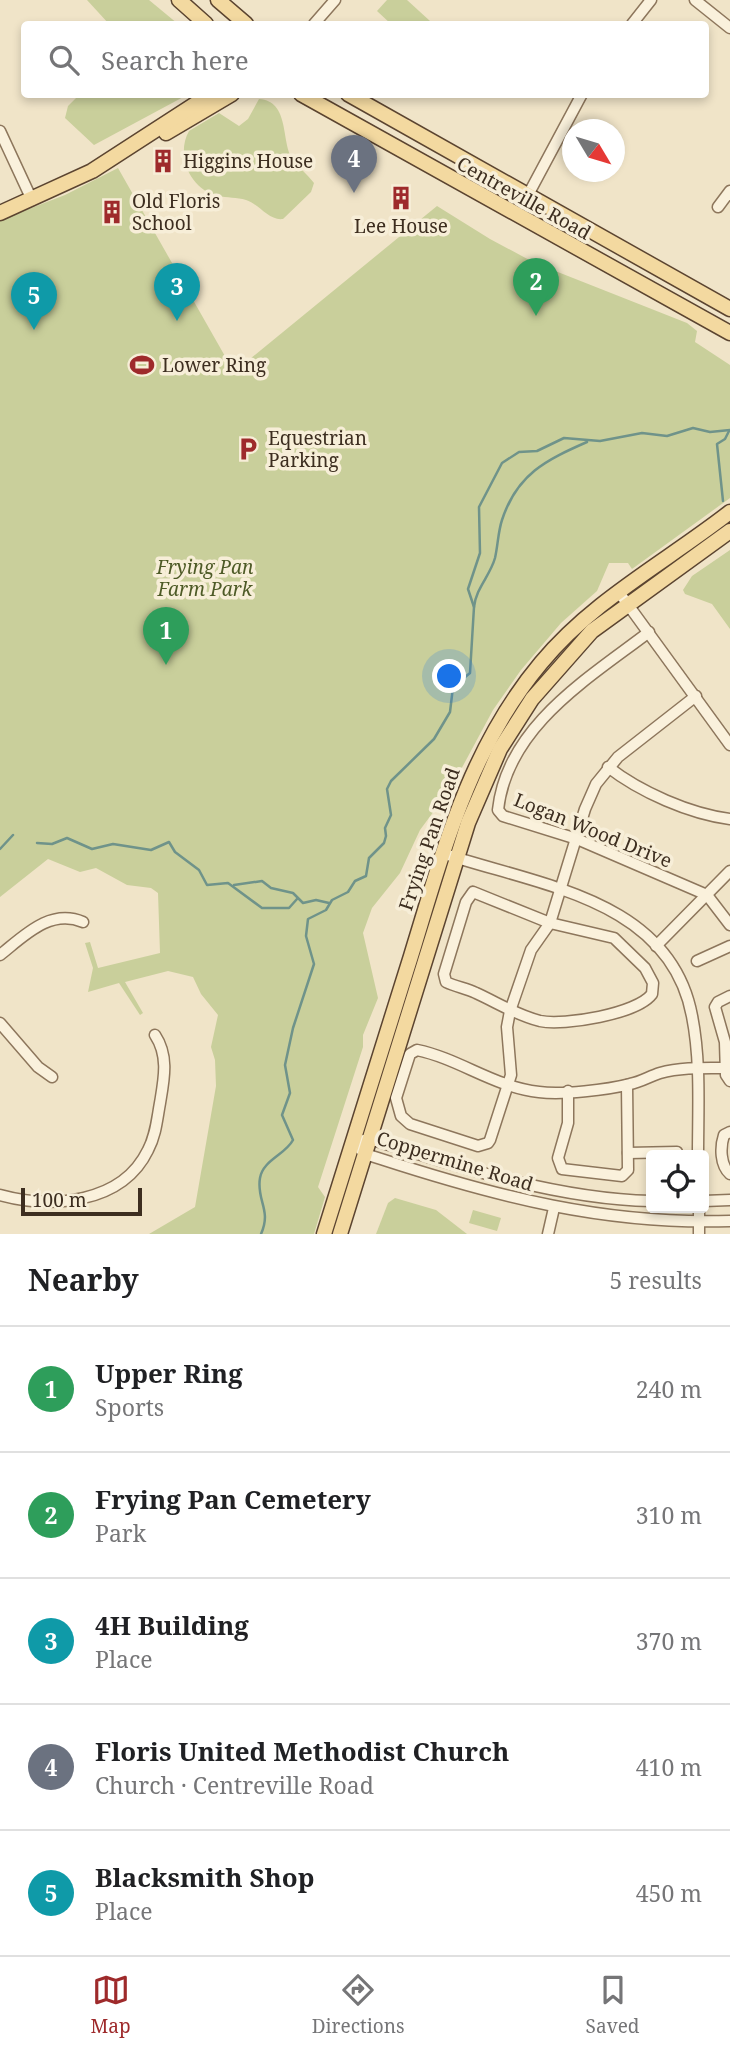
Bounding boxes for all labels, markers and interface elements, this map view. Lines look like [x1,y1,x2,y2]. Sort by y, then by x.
search box [21,21,709,98]
icon: search [45,41,83,79]
text: Search here [101,42,249,78]
north arrow [562,119,625,182]
pin: 4 [331,135,377,193]
building icon: Higgins House [149,147,177,175]
place label: Higgins House [183,148,313,174]
street label: Centreville Road [452,150,596,246]
building icon: Lee House [387,184,415,212]
place label: Old Floris School [132,188,220,236]
building icon: Old Floris School [98,198,126,226]
place label: Lee House [354,213,448,239]
pin: 2 [513,258,559,316]
pin: 3 [154,263,200,321]
pin: 5 [11,272,57,330]
sports icon: Lower Ring [128,351,156,379]
place label: Lower Ring [162,352,266,378]
place label: Equestrian Parking [268,425,367,473]
parking icon: Equestrian Parking [234,435,262,463]
park label: Frying Pan Farm Park [156,554,254,602]
pin: 1 [143,607,189,665]
your location [432,659,466,693]
street label: Frying Pan Road [392,764,466,914]
street label: Logan Wood Drive [510,786,676,874]
street label: Coppermine Road [374,1125,537,1197]
map controls [646,1150,709,1213]
button: locate [646,1150,709,1213]
scale bar [21,1185,142,1217]
text: 100 m [32,1187,87,1213]
text: Nearby [28,1259,139,1300]
text: 5 results [609,1264,702,1296]
text: Upper Ring [95,1355,243,1391]
text: 1 [45,1373,58,1405]
text: 240 m [636,1373,702,1405]
text: Sports [95,1391,164,1423]
text: Frying Pan Cemetery [95,1481,371,1517]
text: 2 [45,1499,58,1531]
text: 310 m [636,1499,702,1531]
text: Park [95,1517,146,1549]
text: 4H Building [95,1607,249,1643]
text: 3 [45,1625,58,1657]
text: 370 m [636,1625,702,1657]
text: Place [95,1643,153,1675]
text: Floris United Methodist Church [95,1733,509,1769]
text: 4 [45,1751,58,1783]
text: 410 m [636,1751,702,1783]
text: Church · Centreville Road [95,1769,374,1801]
text: Blacksmith Shop [95,1859,315,1895]
text: 5 [45,1877,58,1909]
text: 450 m [636,1877,702,1909]
text: Place [95,1895,153,1927]
tab: Map [91,1971,131,2039]
tab: Directions [312,1971,405,2039]
tab: Saved [586,1971,639,2039]

